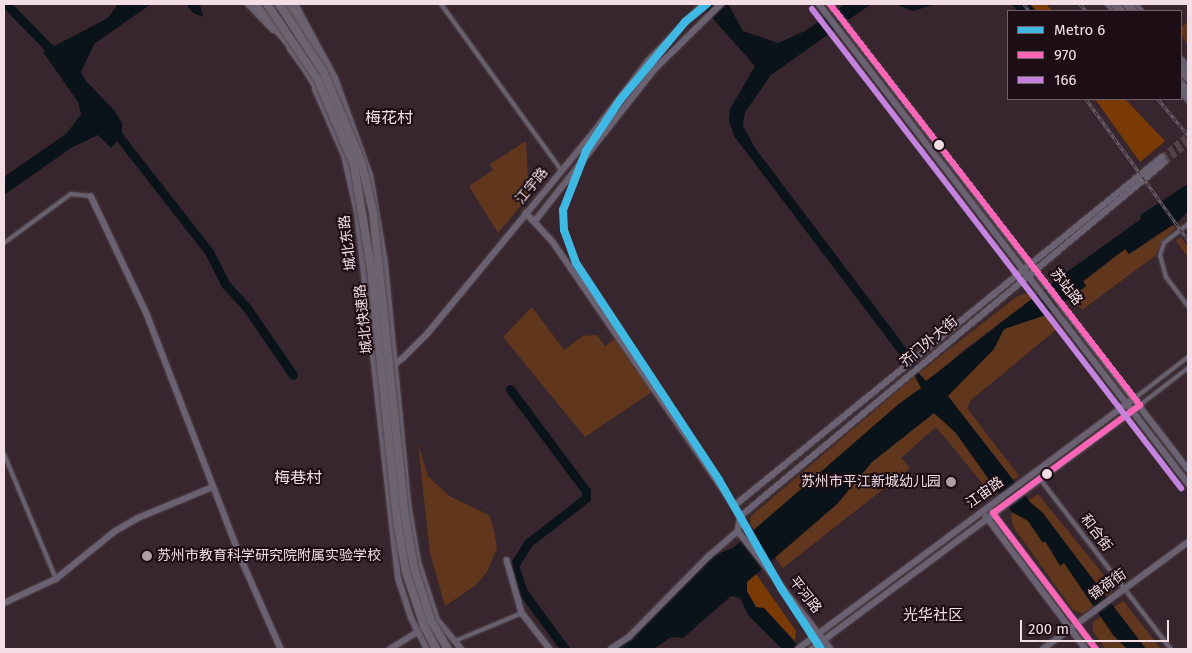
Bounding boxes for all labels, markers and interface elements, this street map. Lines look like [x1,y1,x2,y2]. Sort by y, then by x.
legend [1007,10,1182,100]
text: Metro 6 [1054,21,1105,39]
text: 970 [1054,46,1077,64]
text: 166 [1054,71,1077,89]
district label: 梅花村 [365,108,413,128]
unlabelled marker [934,140,944,150]
street label: 江宇路 [512,164,552,208]
street label: 城北东路 [336,214,360,272]
street label: 苏站路 [1046,265,1086,309]
street label: 城北快速路 [352,283,376,355]
street label: 齐门外大街 [897,313,961,371]
district label: 梅巷村 [274,468,322,488]
unlabelled marker [1042,469,1052,479]
place label: 苏州市平江新城幼儿园 [801,474,941,490]
street label: 江宙路 [963,474,1007,512]
marker: 苏州市平江新城幼儿园 [945,476,957,488]
street label: 和合街 [1077,511,1115,555]
place label: 苏州市教育科学研究院附属实验学校 [157,548,381,564]
marker: 苏州市教育科学研究院附属实验学校 [141,550,153,562]
street label: 锦荷街 [1086,566,1130,604]
street label: 平河路 [785,573,825,617]
district label: 光华社区 [903,607,963,625]
scale bar [1022,610,1171,642]
text: 200 m [1028,620,1069,638]

